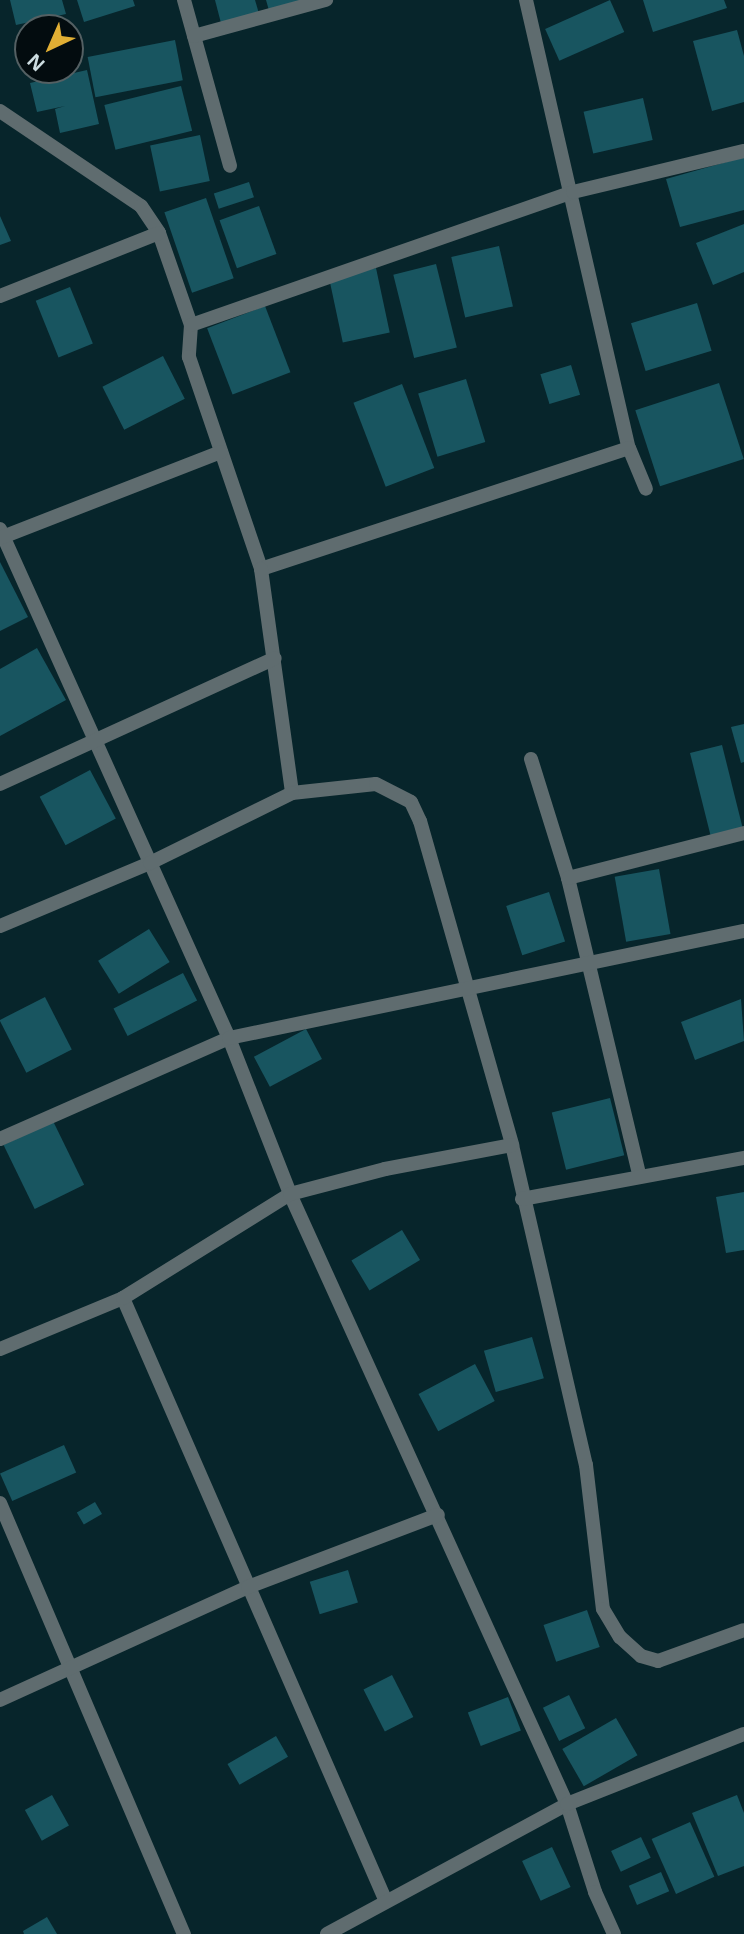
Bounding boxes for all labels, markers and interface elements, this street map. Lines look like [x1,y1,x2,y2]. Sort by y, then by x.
north arrow [14,14,84,84]
text: N [21,48,50,77]

